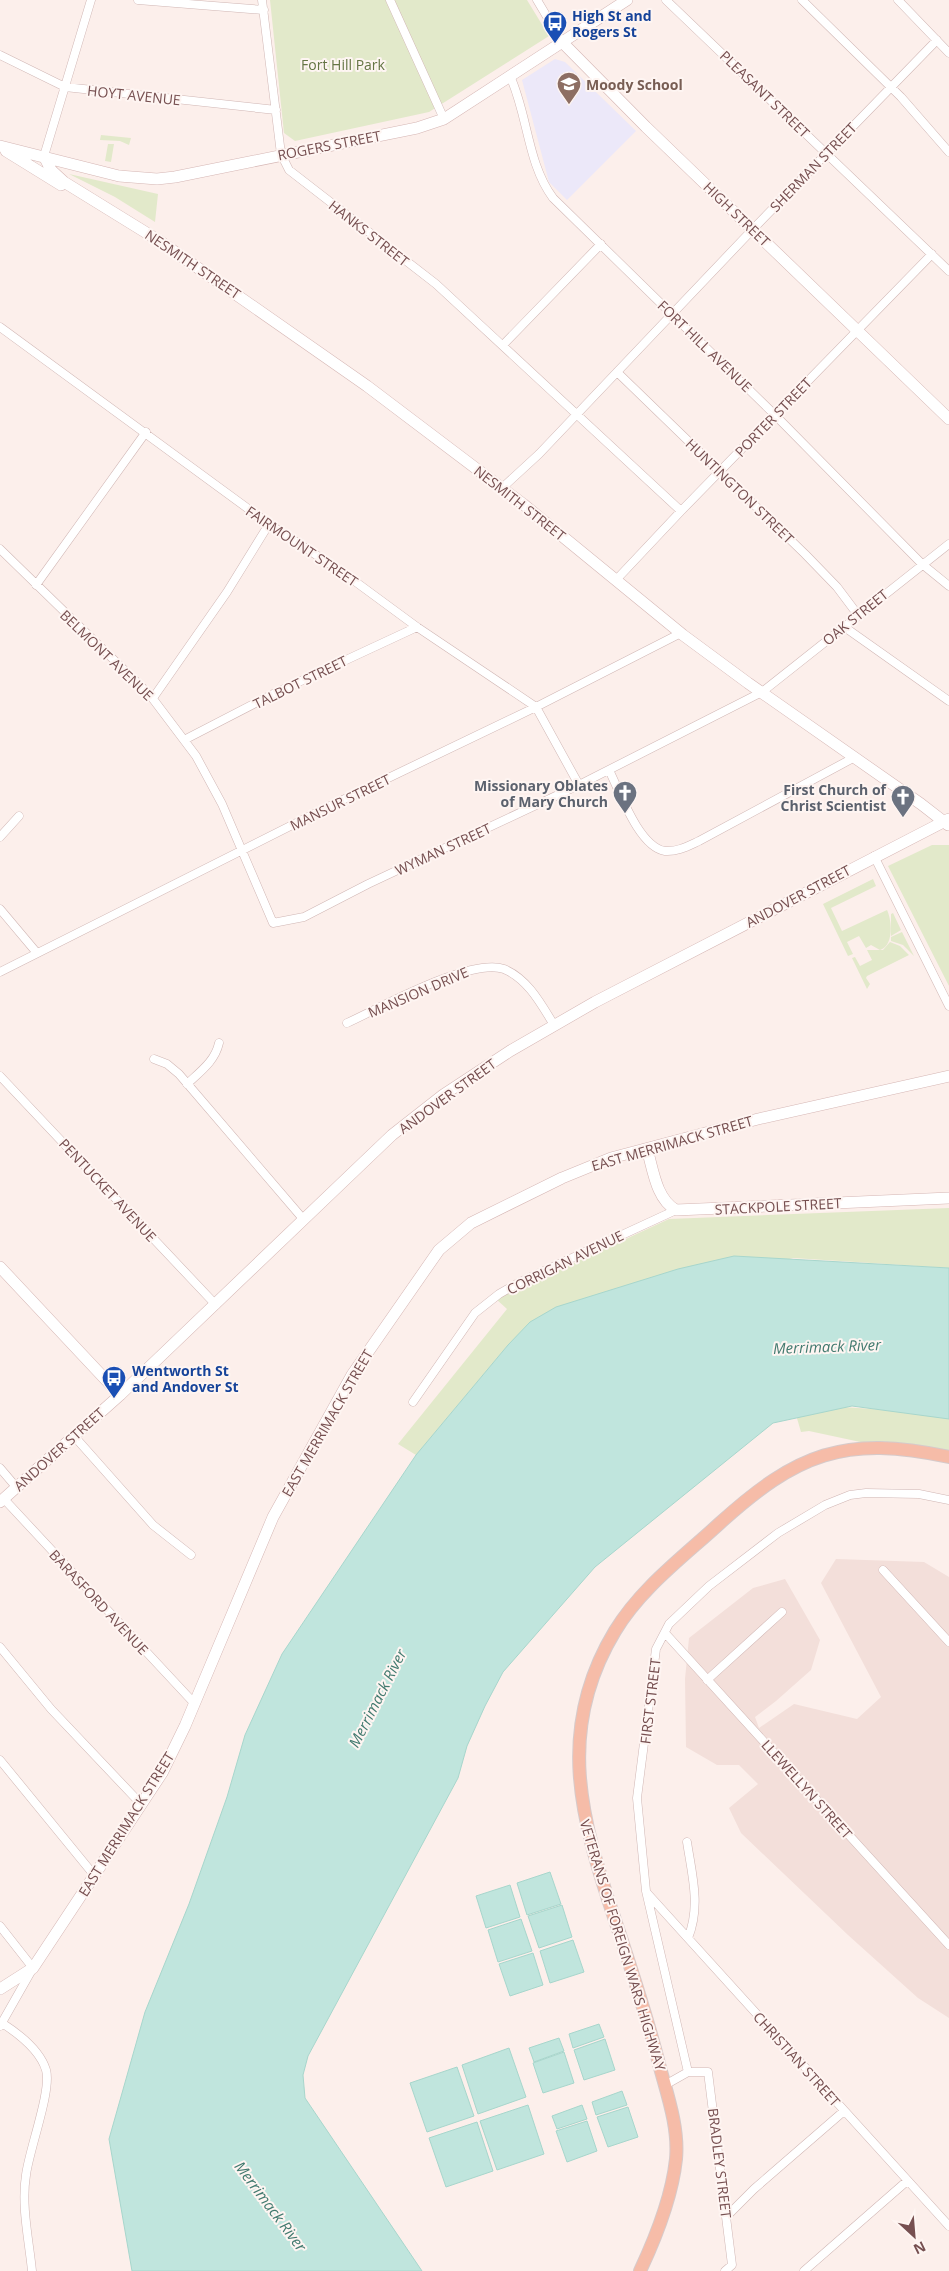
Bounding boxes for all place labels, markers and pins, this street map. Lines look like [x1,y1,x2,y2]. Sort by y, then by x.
place label: High St and Rogers St [572,6,652,41]
bus stop icon: High St and Rogers St [542,10,568,44]
school or university icon: Moody School [556,71,582,105]
place label: Moody School [586,75,683,94]
place label: Missionary Oblates of Mary Church [474,776,608,811]
church icon: Missionary Oblates of Mary Church [612,780,638,814]
place label: First Church of Christ Scientist [781,780,888,815]
church icon: First Church of Christ Scientist [890,784,916,818]
place label: Wentworth St and Andover St [132,1361,239,1396]
bus stop icon: Wentworth St and Andover St [101,1365,127,1399]

